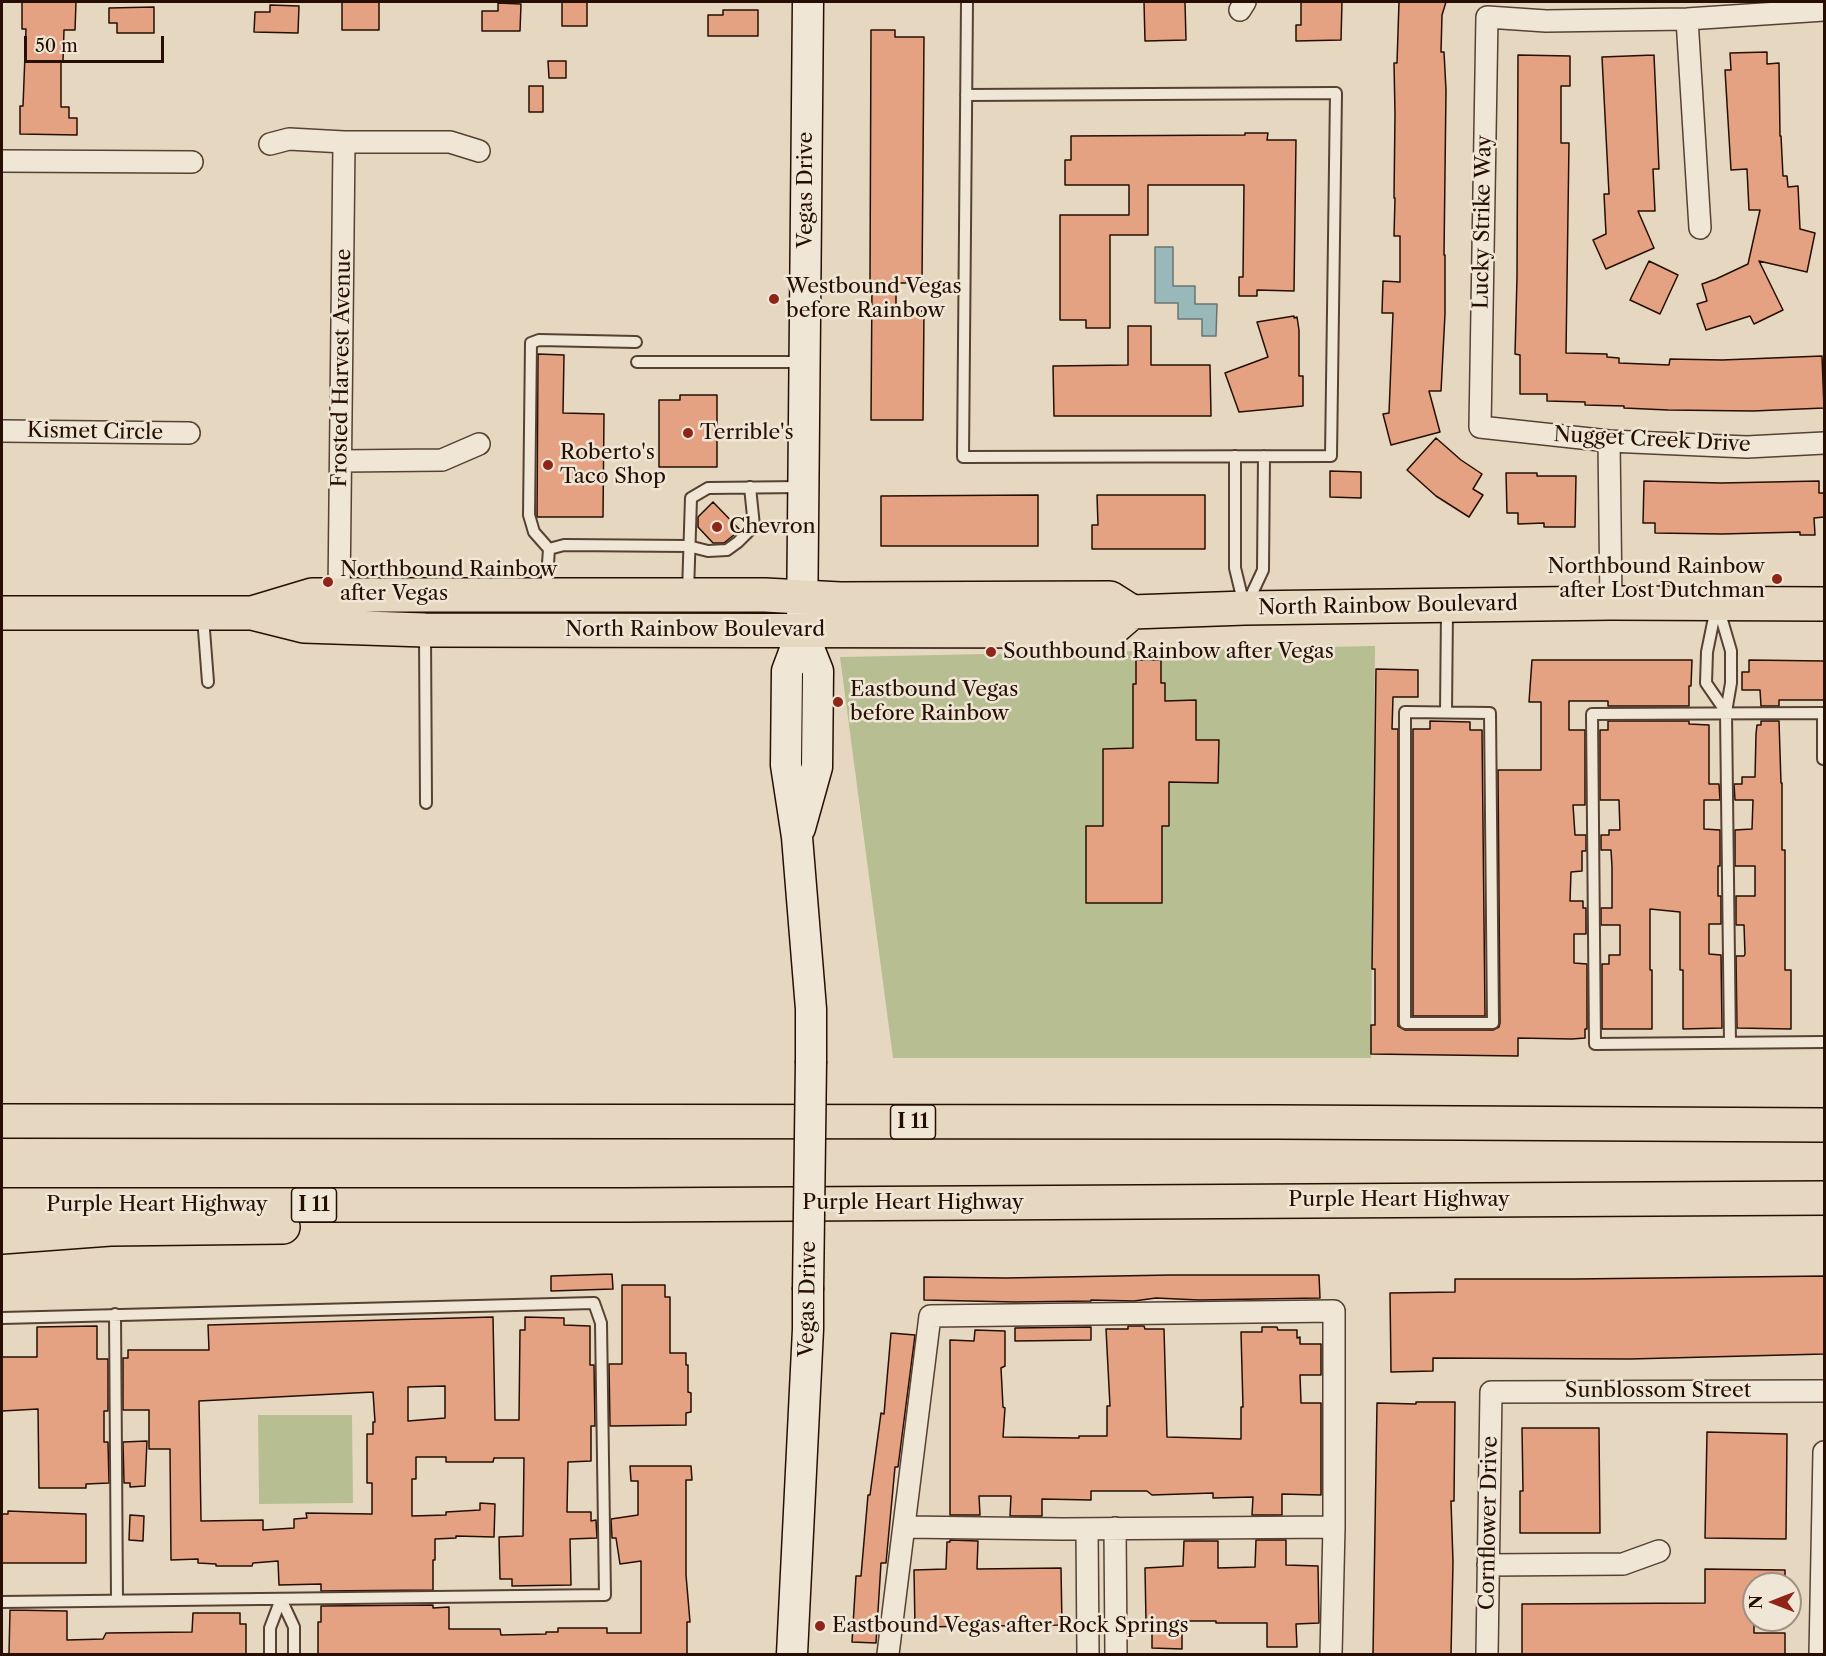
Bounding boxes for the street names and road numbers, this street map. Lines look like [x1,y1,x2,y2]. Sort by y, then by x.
street label: Vegas Drive [793,132,819,248]
street label: Lucky Strike Way [1469,135,1497,309]
street label: Frosted Harvest Avenue [327,248,357,488]
street label: Kismet Circle [27,418,163,446]
street label: Nugget Creek Drive [1553,422,1751,458]
street label: North Rainbow Boulevard [1258,591,1518,621]
street label: North Rainbow Boulevard [565,617,825,643]
road number: I 11 [890,1105,936,1139]
street label: Purple Heart Highway [1288,1187,1510,1213]
road number: I 11 [292,1188,336,1222]
street label: Purple Heart Highway [802,1190,1024,1216]
street label: Purple Heart Highway [46,1192,268,1218]
street label: Vegas Drive [794,1241,822,1357]
street label: Sunblossom Street [1565,1378,1751,1404]
street label: Cornflower Drive [1475,1436,1503,1610]

